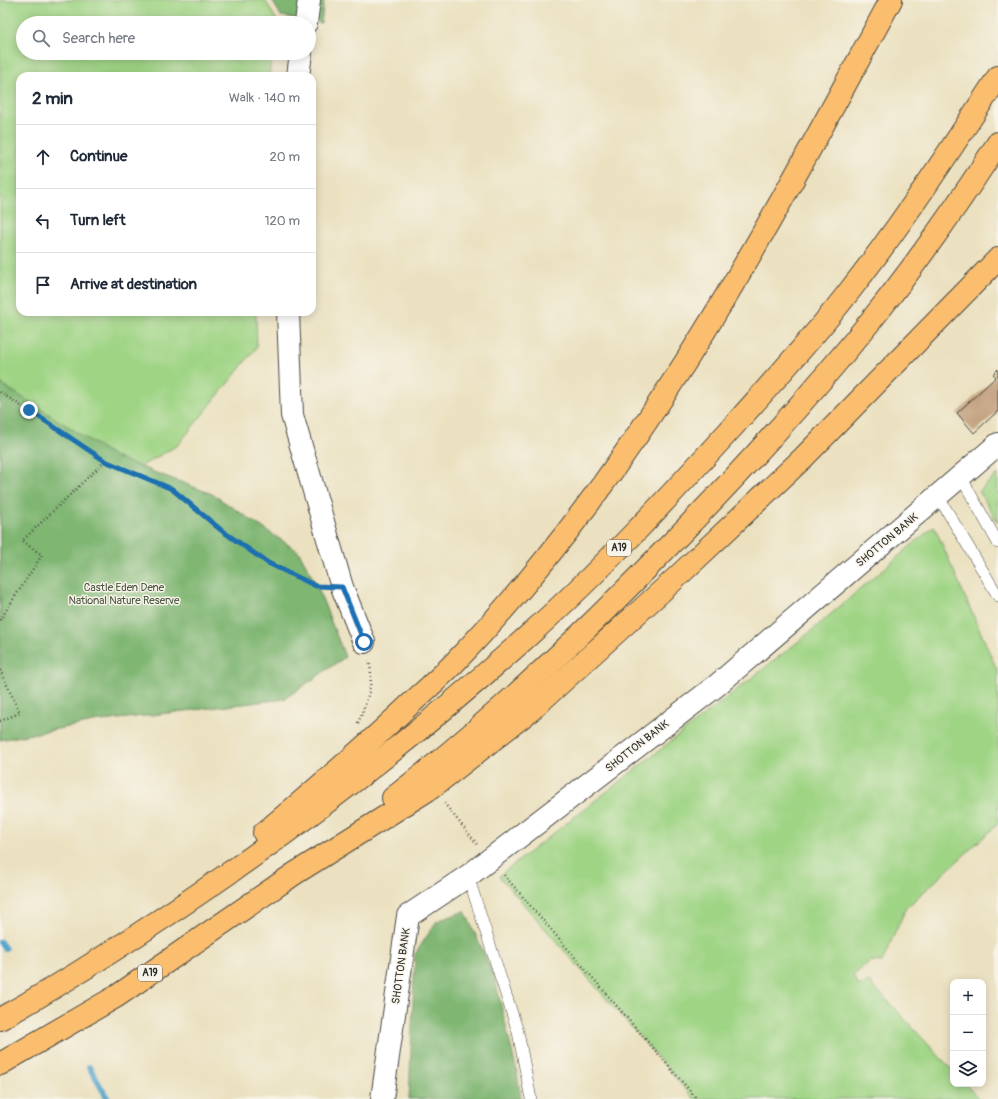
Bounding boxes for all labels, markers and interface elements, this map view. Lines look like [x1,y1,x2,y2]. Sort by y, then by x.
search box [16,16,316,60]
icon: search [30,27,52,49]
text: Search here [62,29,135,48]
text: 2 min [32,88,73,109]
text: Walk · 140 m [229,90,300,106]
icon: ahead [32,146,54,168]
text: Continue [70,147,128,166]
text: 20 m [269,149,300,165]
icon: left [32,210,54,232]
text: Turn left [70,211,126,230]
text: 120 m [264,213,300,229]
icon: arrive [32,274,54,296]
text: Arrive at destination [70,275,197,294]
route end [20,401,38,419]
street label: SHOTTON BANK [853,510,921,570]
road number: A19 [607,540,631,556]
park label: Castle Eden Dene National Nature Reserve [69,581,180,607]
route start [355,633,373,651]
street label: SHOTTON BANK [603,717,672,775]
street label: SHOTTON BANK [389,927,413,1005]
road number: A19 [138,965,162,981]
map controls [950,979,986,1087]
button: + [950,979,986,1015]
button: − [950,1015,986,1051]
button: layers [950,1051,986,1087]

